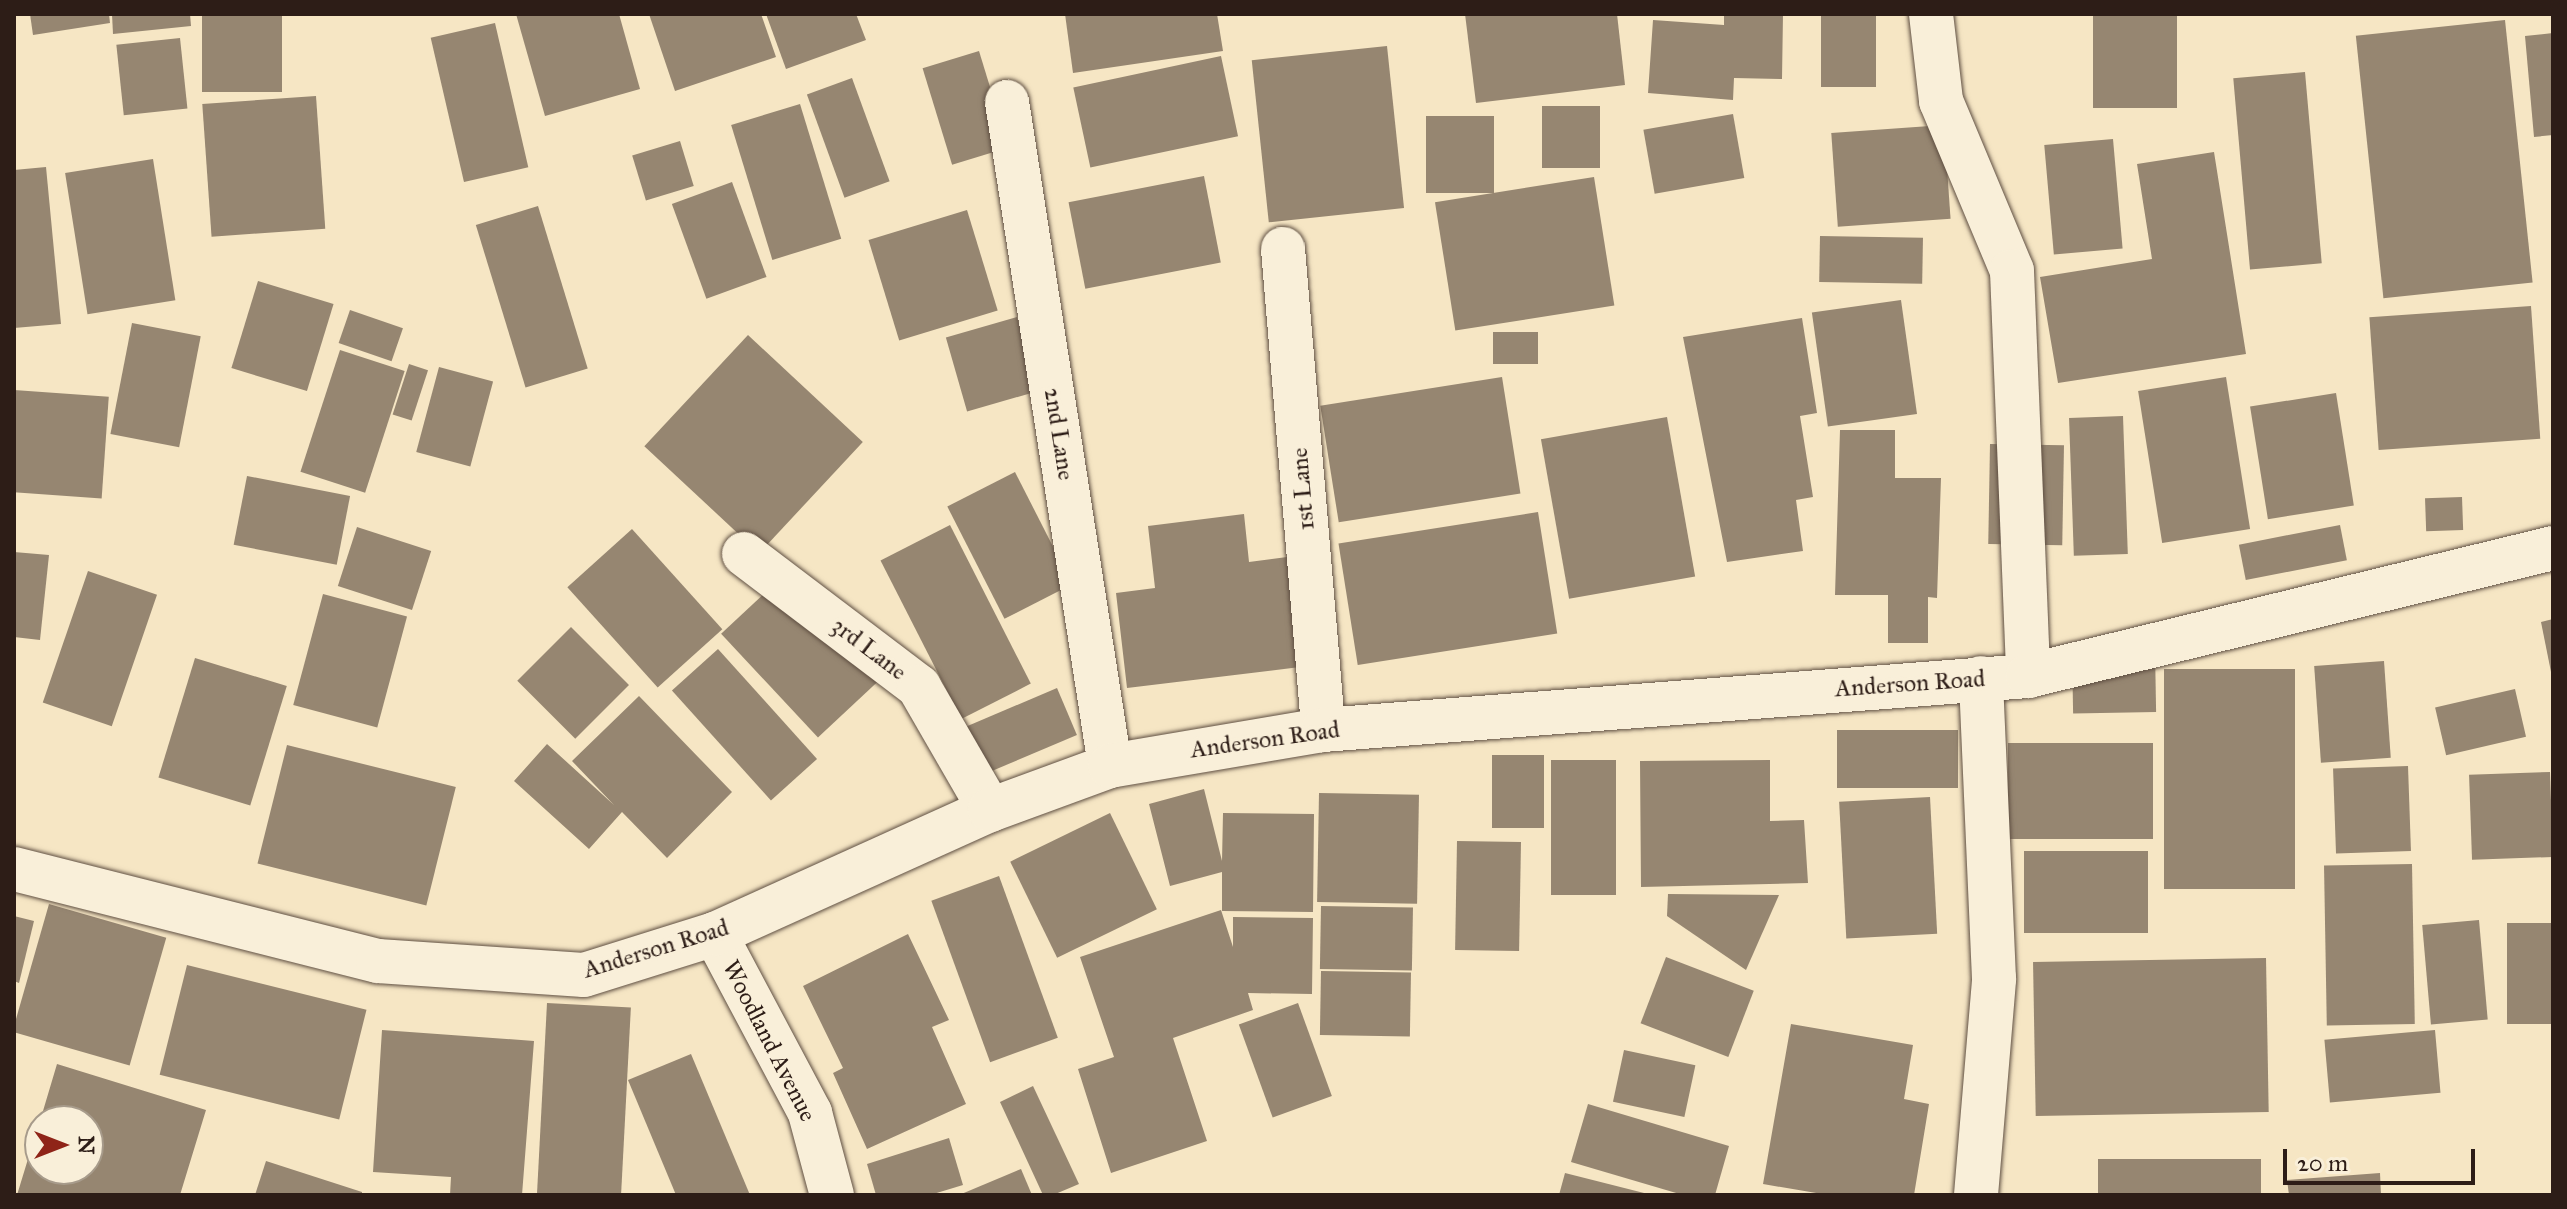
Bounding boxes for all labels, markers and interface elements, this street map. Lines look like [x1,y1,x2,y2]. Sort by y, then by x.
street label: 2nd Lane [1038,386,1080,482]
street label: 1st Lane [1285,447,1321,531]
street label: 3rd Lane [826,611,912,687]
street label: Anderson Road [1834,664,1986,704]
street label: Anderson Road [1188,715,1342,765]
street label: Anderson Road [580,913,732,985]
street label: Woodland Avenue [716,955,822,1127]
north arrow [24,1105,104,1185]
scale bar [2287,1133,2479,1183]
text: N [73,1136,100,1154]
text: 20 m [2297,1148,2348,1178]

